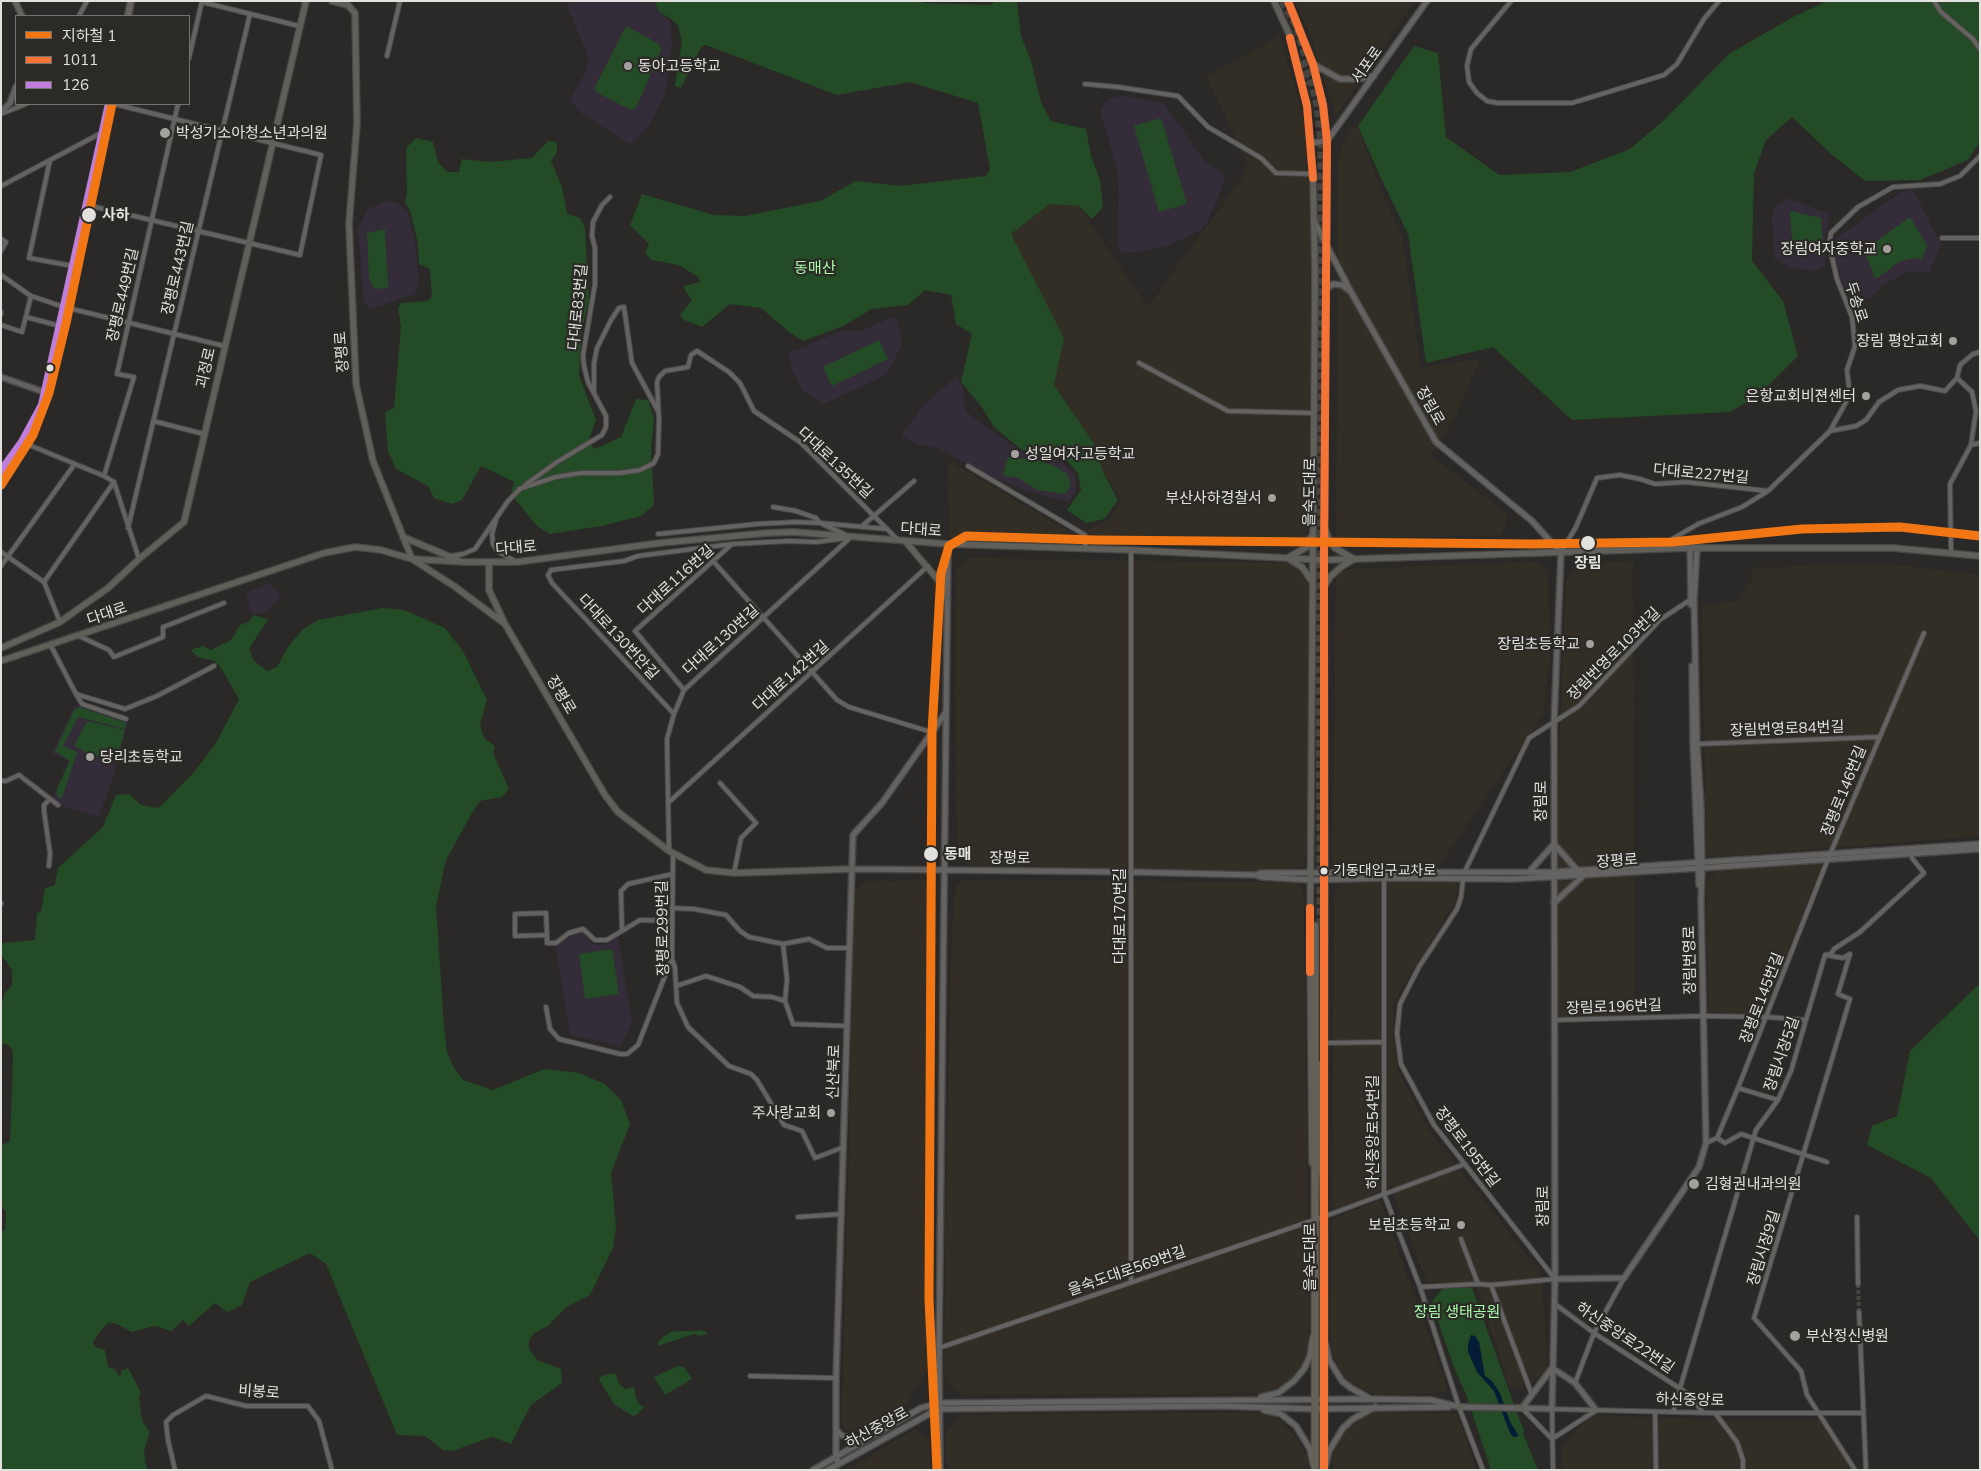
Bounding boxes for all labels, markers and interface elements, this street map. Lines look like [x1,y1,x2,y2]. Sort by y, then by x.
legend [15,15,190,105]
text: 지하철 1 [62,26,116,45]
street label: 서포로 [1348,43,1386,87]
text: 1011 [62,50,98,69]
place label: 동아고등학교 [638,57,721,75]
marker: 동아고등학교 [622,60,634,72]
text: 126 [62,75,89,94]
place label: 박성기소아청소년과의원 [176,124,328,142]
marker: 박성기소아청소년과의원 [158,126,172,140]
marker: 사하 [80,206,98,224]
place label: 사하 [102,206,130,224]
street label: 장평로443번길 [158,219,198,317]
place label: 장림여자중학교 [1780,240,1877,258]
marker: 장림여자중학교 [1881,243,1893,255]
street label: 장평로449번길 [103,246,143,344]
park label: 동매산 [794,259,836,277]
street label: 다대로83번길 [565,263,591,351]
street label: 두송로 [1841,280,1871,324]
street label: 장평로 [332,331,352,373]
place label: 장림 평안교회 [1856,332,1943,350]
marker: 장림 평안교회 [1947,335,1959,347]
street label: 괴정로 [193,346,219,390]
unlabelled marker [45,363,55,373]
street label: 장림로 [1412,384,1448,428]
place label: 은항교회비젼센터 [1746,387,1856,405]
marker: 은항교회비젼센터 [1860,390,1872,402]
street label: 다대로135번길 [794,424,876,502]
place label: 성일여자고등학교 [1025,445,1135,463]
marker: 성일여자고등학교 [1009,448,1021,460]
street label: 을숙도대로 [1300,457,1320,527]
street label: 다대로227번길 [1652,461,1750,487]
place label: 부산사하경찰서 [1165,489,1262,507]
marker: 부산사하경찰서 [1266,492,1278,504]
street label: 다대로 [900,520,942,540]
marker: 장림 [1579,534,1597,552]
street label: 다대로 [495,537,537,559]
street label: 다대로116번길 [634,541,718,619]
place label: 장림 [1574,554,1602,572]
street label: 다대로130번안길 [574,591,662,683]
street label: 다대로 [84,599,130,629]
street label: 다대로130번길 [679,601,763,679]
street label: 장림번영로103번길 [1564,604,1664,704]
place label: 장림초등학교 [1497,635,1580,653]
street label: 다대로142번길 [749,637,833,715]
marker: 장림초등학교 [1584,638,1596,650]
street label: 장평로 [543,673,579,717]
street label: 장림번영로84번길 [1729,718,1845,740]
street label: 장평로146번길 [1818,743,1870,839]
place label: 당리초등학교 [100,748,183,766]
marker: 당리초등학교 [84,751,96,763]
street label: 장림로 [1532,780,1550,822]
marker: 동매 [922,845,940,863]
place label: 동매 [944,845,972,863]
street label: 장평로 [989,849,1031,867]
street label: 장평로 [1596,851,1638,871]
place label: 기동대입구교차로 [1333,863,1436,879]
marker: 기동대입구교차로 [1319,866,1329,876]
street label: 다대로170번길 [1111,868,1129,964]
street label: 장평로299번길 [653,880,673,976]
street label: 장림번영로 [1680,925,1700,995]
street label: 장평로145번길 [1736,950,1788,1046]
street label: 장림로196번길 [1566,996,1662,1018]
street label: 장림시장5길 [1761,1014,1803,1094]
street label: 신산북로 [824,1044,844,1100]
street label: 하신중앙로54번길 [1364,1075,1382,1189]
street label: 장평로195번길 [1431,1103,1503,1191]
place label: 주사랑교회 [752,1104,821,1122]
marker: 주사랑교회 [825,1107,837,1119]
place label: 김형권내과의원 [1705,1175,1802,1193]
marker: 김형권내과의원 [1687,1177,1701,1191]
street label: 장림로 [1534,1185,1552,1227]
street label: 장림시장9길 [1744,1208,1784,1288]
place label: 보림초등학교 [1368,1216,1451,1234]
marker: 보림초등학교 [1455,1219,1467,1231]
street label: 을숙도대로 [1301,1223,1319,1291]
street label: 을숙도대로569번길 [1066,1242,1188,1300]
street label: 하신중앙로22번길 [1572,1298,1678,1378]
park label: 장림 생태공원 [1414,1303,1500,1321]
place label: 부산정신병원 [1806,1327,1889,1345]
marker: 부산정신병원 [1788,1329,1802,1343]
street label: 비봉로 [238,1382,280,1402]
street label: 하신중앙로 [1655,1390,1725,1410]
street label: 하신중앙로 [842,1403,912,1453]

